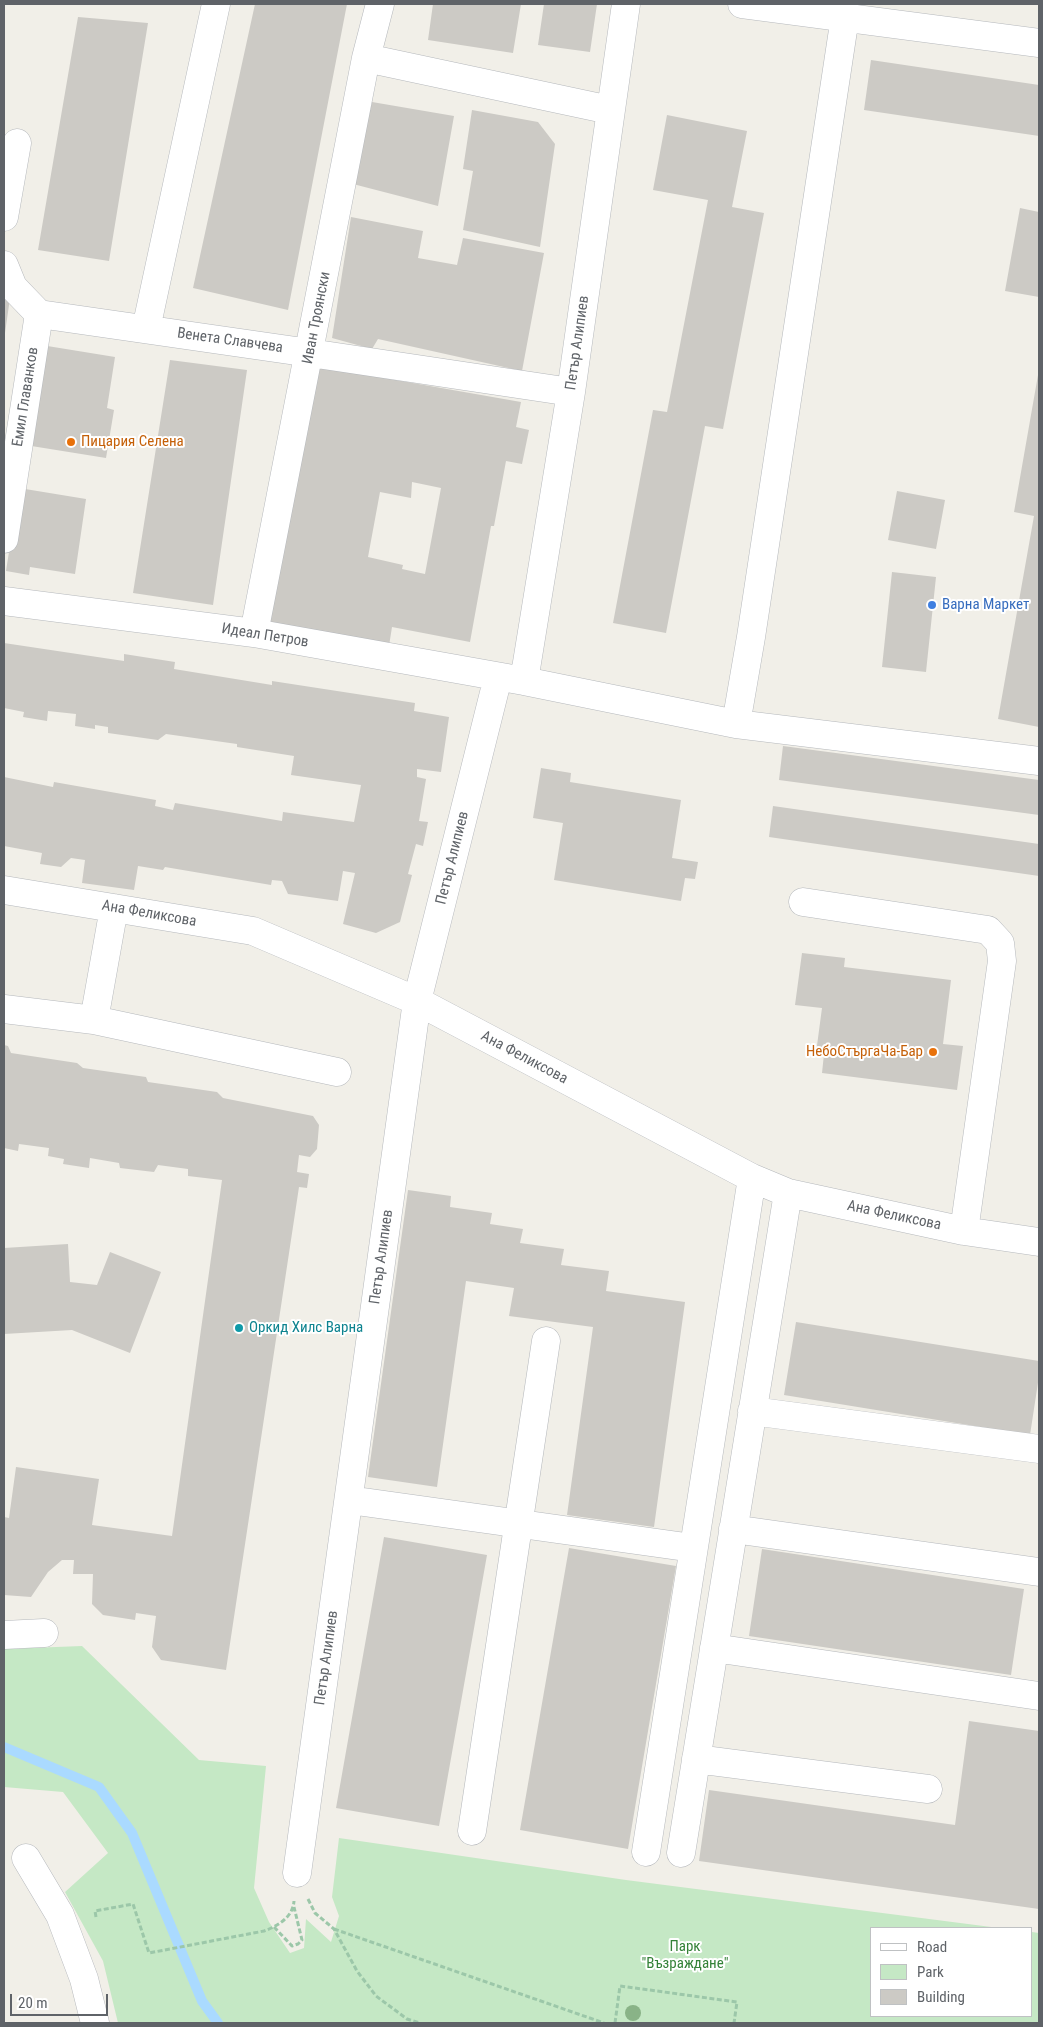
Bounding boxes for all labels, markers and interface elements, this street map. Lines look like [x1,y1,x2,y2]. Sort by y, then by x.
street label: Иван Троянски [299,270,335,366]
street label: Петър Алипиев [562,294,594,392]
street label: Венета Славчева [176,325,284,357]
street label: Емил Главанков [9,346,43,448]
place label: Пицария Селена [81,433,184,451]
marker: Пицария Селена [65,436,77,448]
place label: Варна Маркет [942,596,1029,614]
marker: Варна Маркет [926,599,938,611]
street label: Идеал Петров [220,620,310,652]
street label: Петър Алипиев [433,809,473,907]
street label: Ана Феликсова [100,897,198,931]
street label: Ана Феликсова [478,1028,570,1088]
place label: НебоСтъргаЧа-Бар [806,1043,923,1061]
marker: НебоСтъргаЧа-Бар [927,1046,939,1058]
street label: Ана Феликсова [845,1197,943,1235]
street label: Петър Алипиев [366,1208,398,1306]
place label: Оркид Хилс Варна [249,1319,363,1337]
marker: Оркид Хилс Варна [233,1322,245,1334]
street label: Петър Алипиев [311,1609,343,1707]
legend [870,1927,1033,2017]
park label: Парк "Възраждане" [642,1938,728,1973]
text: Road [917,1938,947,1956]
text: Park [917,1963,944,1981]
scale bar [12,1984,110,2016]
text: Building [917,1988,965,2006]
text: 20 m [18,1994,48,2012]

